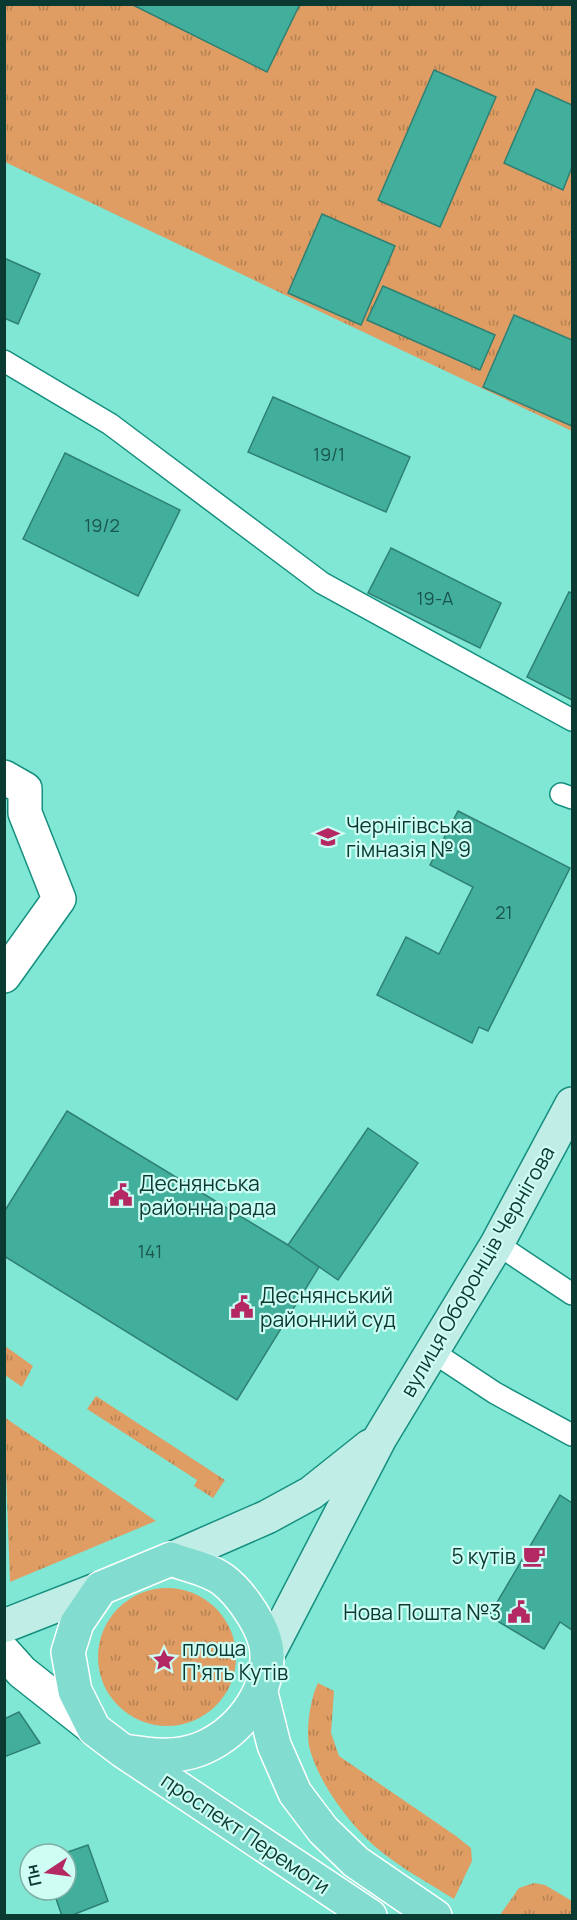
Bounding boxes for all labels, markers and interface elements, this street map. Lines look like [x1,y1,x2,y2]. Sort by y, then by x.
house number: 19/1 [313,442,345,466]
house number: 19/2 [84,513,120,537]
house number: 19-А [417,586,454,610]
place label: Чернігівська гімназія № 9 [346,811,472,863]
school or university icon: Чернігівська гімназія № 9 [315,824,341,850]
house number: 21 [495,900,513,924]
street label: вулиця Оборонців Чернігова [393,1140,561,1402]
place label: Деснянська районна рада [139,1169,277,1221]
public building icon: Деснянська районна рада [108,1182,134,1208]
house number: 141 [138,1239,162,1263]
place label: Деснянський районний суд [260,1281,396,1333]
public building icon: Деснянський районний суд [229,1294,255,1320]
place label: 5 кутів [451,1542,516,1570]
cafe icon: 5 кутів [521,1543,547,1569]
place label: Нова Пошта №3 [343,1598,501,1626]
public building icon: Нова Пошта №3 [506,1599,532,1625]
place label: площа Пʼять Кутів [182,1634,288,1686]
place icon: площа Пʼять Кутів [151,1647,177,1673]
street label: проспект Перемоги [156,1766,336,1900]
north arrow [18,1842,78,1902]
text: Пн [20,1862,47,1888]

